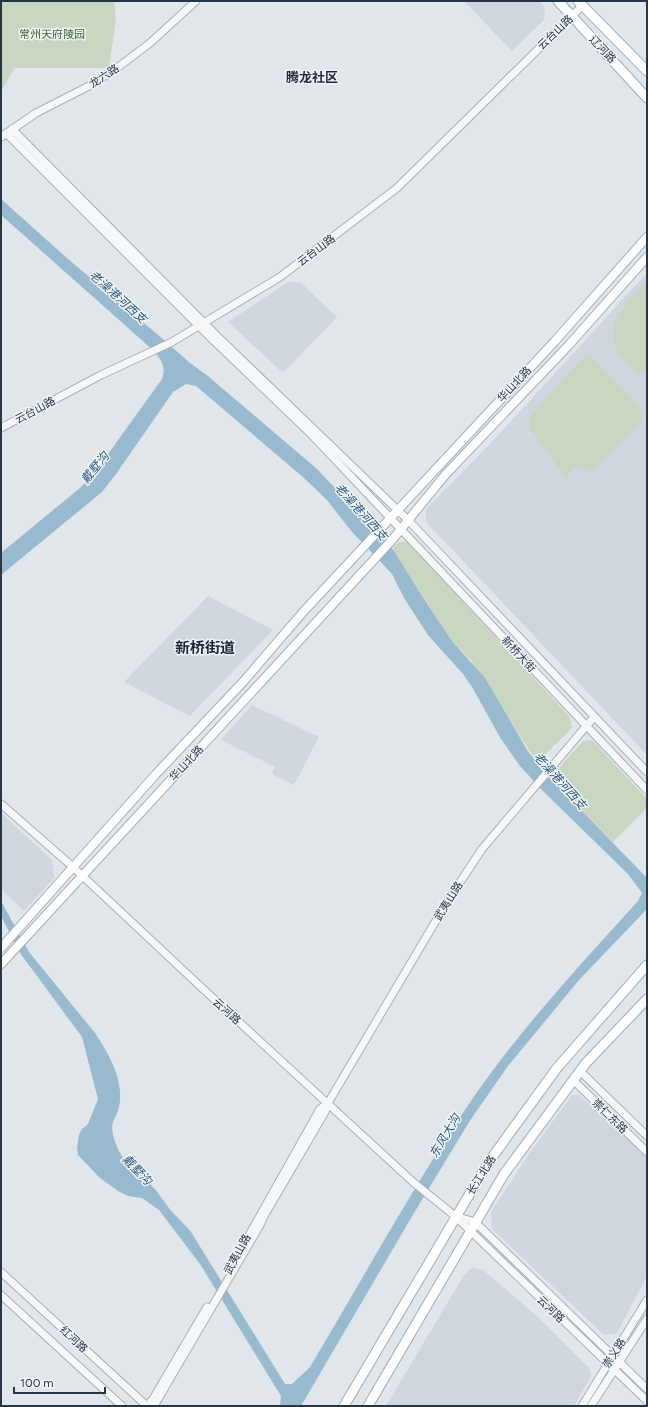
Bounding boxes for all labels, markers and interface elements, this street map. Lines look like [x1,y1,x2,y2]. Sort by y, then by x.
street label: 云台山路 [535,12,576,52]
park label: 常州天府陵园 [19,28,85,41]
street label: 辽河路 [587,33,619,66]
street label: 龙六路 [87,62,122,91]
district label: 腾龙社区 [286,70,338,85]
street label: 云台山路 [295,232,338,269]
water label: 老澡港河西支 [87,268,151,328]
street label: 华山北路 [495,364,534,405]
street label: 云台山路 [13,394,58,427]
water label: 戴墅沟 [78,448,113,486]
water label: 老澡港河西支 [332,481,392,545]
street label: 新桥大街 [499,634,538,675]
district label: 新桥街道 [175,639,235,657]
street label: 华山北路 [167,743,206,784]
water label: 老澡港河西支 [531,750,591,814]
street label: 武夷山路 [431,879,466,923]
street label: 云河路 [210,996,243,1027]
street label: 崇仁东路 [589,1096,630,1136]
water label: 东风大沟 [427,1110,464,1160]
water label: 戴墅沟 [119,1152,156,1189]
street label: 长江北路 [464,1153,499,1197]
street label: 武夷山路 [221,1232,254,1277]
street label: 云河路 [534,1293,567,1325]
street label: 红河路 [57,1323,90,1355]
street label: 崇义路 [600,1336,629,1371]
scale bar [14,1369,105,1395]
text: 100 m [20,1376,54,1390]

